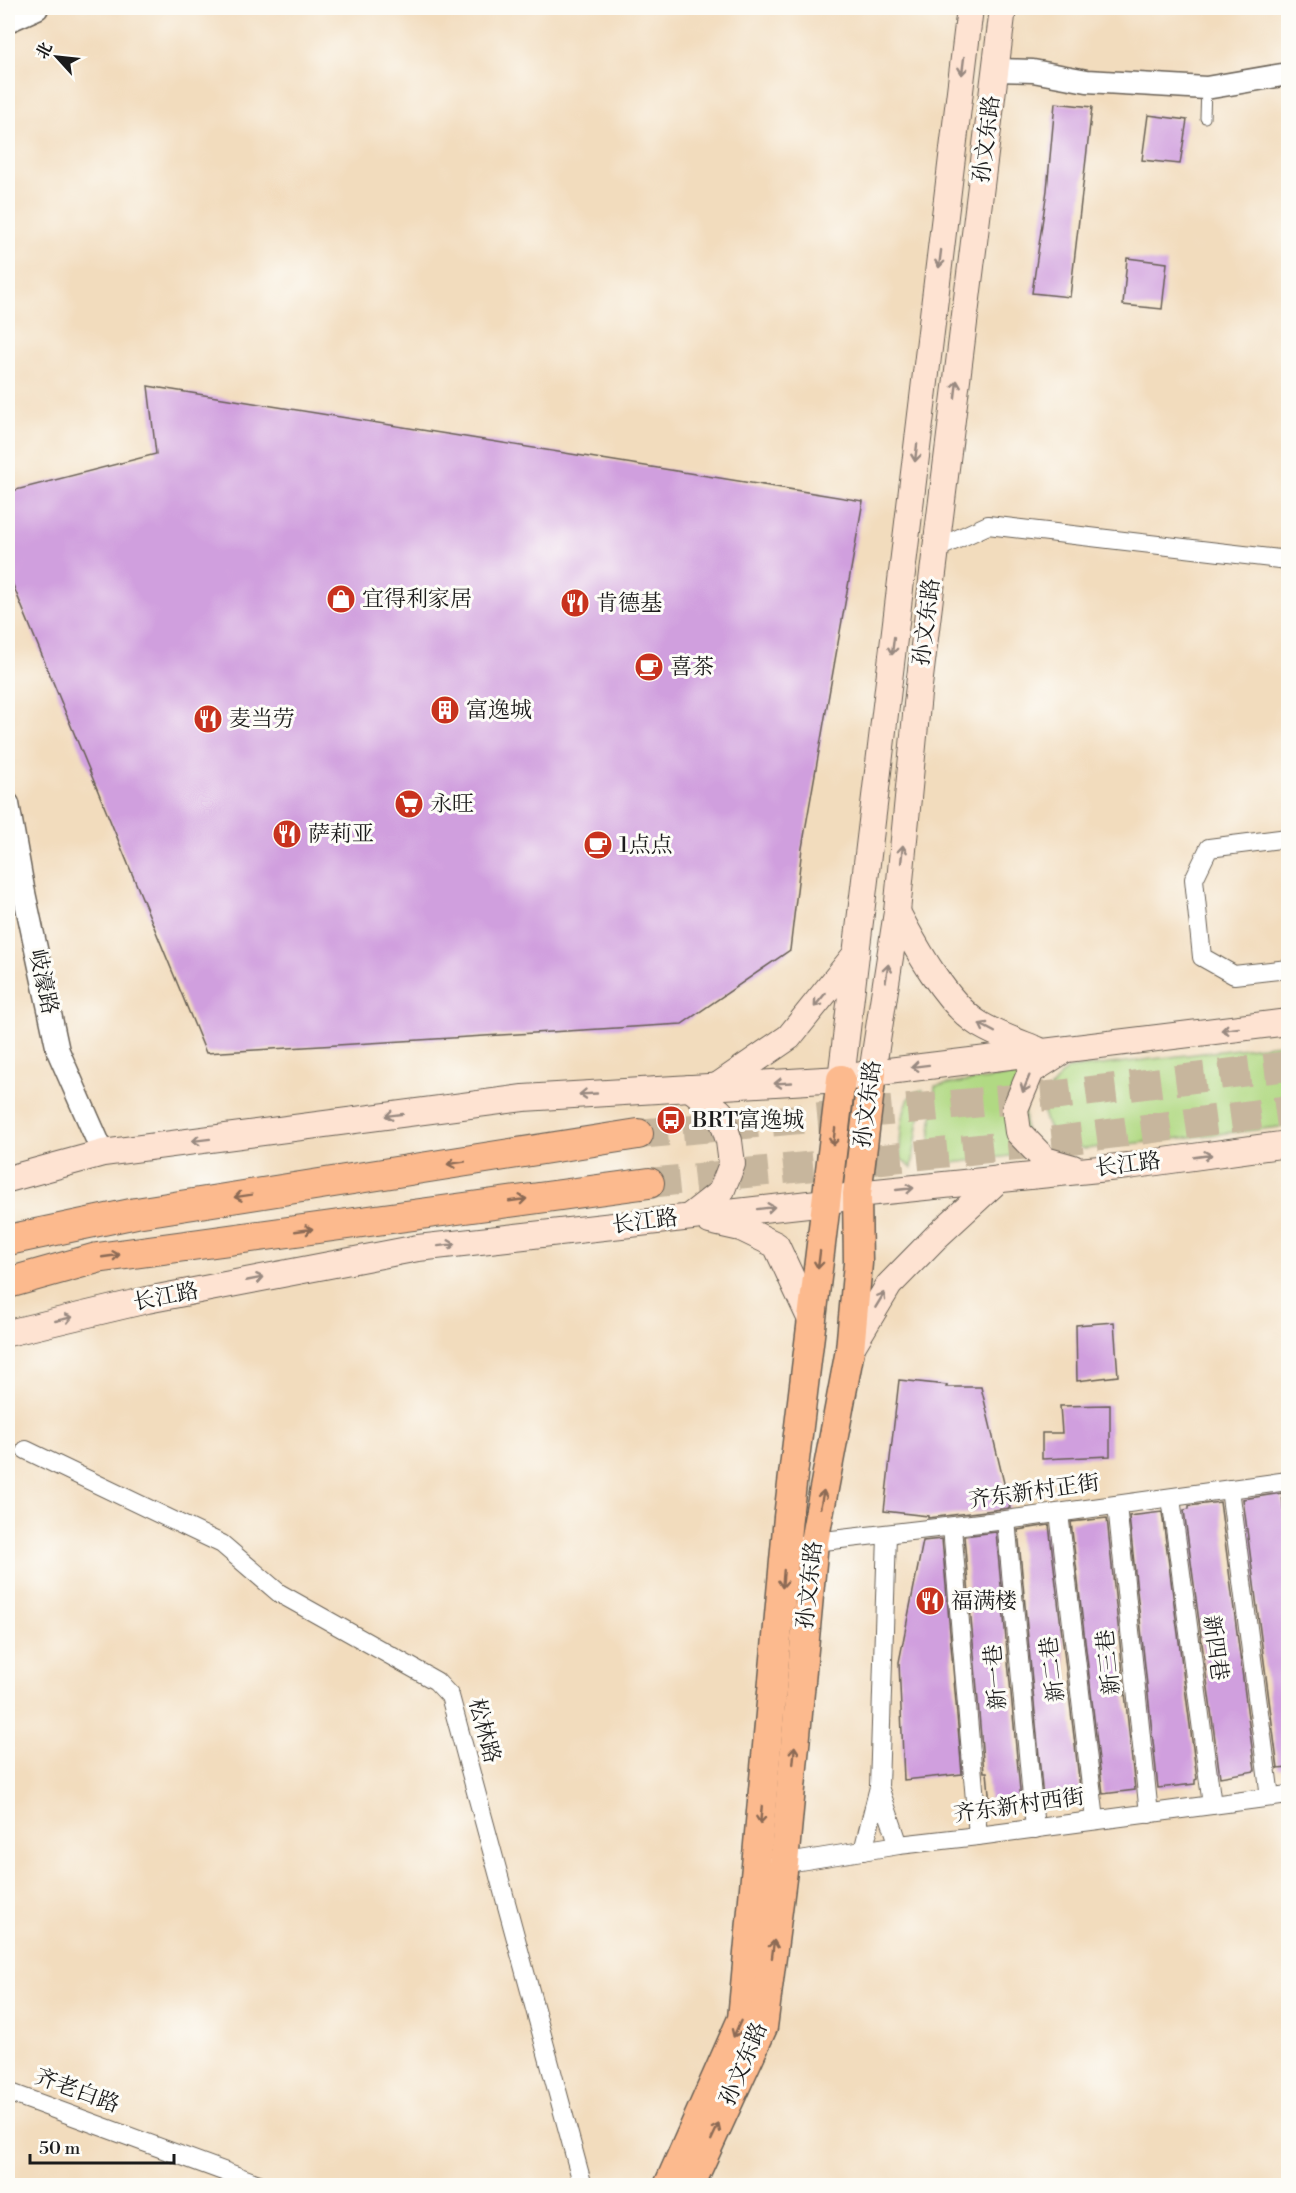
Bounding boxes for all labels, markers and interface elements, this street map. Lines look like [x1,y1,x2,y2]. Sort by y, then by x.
north arrow [27,27,87,87]
text: 北 [32,39,57,62]
one-way arrow [957,55,968,75]
street label: 孙文东路 [968,94,1006,184]
one-way arrow [934,249,945,269]
one-way arrow [951,379,962,399]
one-way arrow [911,442,922,462]
street label: 孙文东路 [908,577,946,667]
shop icon: 宜得利家居 [325,583,357,615]
place label: 宜得利家居 [362,586,472,613]
restaurant icon: 肯德基 [559,587,591,619]
place label: 肯德基 [596,590,662,617]
one-way arrow [887,636,898,656]
cafe icon: 喜茶 [633,651,665,683]
place label: 喜茶 [670,654,714,681]
building icon: 富逸城 [429,694,461,726]
place label: 富逸城 [466,697,532,724]
restaurant icon: 麦当劳 [192,703,224,735]
place label: 麦当劳 [229,706,295,733]
supermarket icon: 永旺 [393,788,425,820]
place label: 永旺 [430,791,474,818]
restaurant icon: 萨莉亚 [271,818,303,850]
place label: 萨莉亚 [308,821,374,848]
cafe icon: 1点点 [582,829,614,861]
place label: 1点点 [619,832,672,859]
one-way arrow [897,844,908,864]
street label: 岐濠路 [23,947,63,1017]
one-way arrow [882,964,893,984]
one-way arrow [813,992,827,1007]
one-way arrow [979,1022,997,1033]
one-way arrow [1221,1024,1241,1035]
street label: 孙文东路 [849,1059,887,1149]
one-way arrow [911,1061,931,1072]
one-way arrow [1020,1074,1031,1093]
one-way arrow [773,1077,793,1088]
one-way arrow [578,1089,598,1100]
bus stop icon: BRT富逸城 [655,1104,687,1136]
place label: BRT富逸城 [691,1107,804,1134]
one-way arrow [385,1109,405,1120]
one-way arrow [828,1127,839,1147]
one-way arrow [191,1135,211,1146]
street label: 长江路 [1094,1148,1162,1182]
one-way arrow [1192,1150,1212,1161]
one-way arrow [447,1157,466,1168]
one-way arrow [894,1183,914,1194]
one-way arrow [233,1191,253,1202]
one-way arrow [508,1195,528,1206]
one-way arrow [756,1203,776,1214]
street label: 长江路 [611,1205,679,1239]
one-way arrow [294,1224,314,1235]
one-way arrow [437,1239,457,1250]
one-way arrow [814,1249,825,1269]
one-way arrow [101,1251,121,1262]
one-way arrow [245,1274,265,1285]
street label: 长江路 [131,1277,201,1317]
one-way arrow [875,1292,887,1309]
one-way arrow [55,1313,74,1325]
street label: 齐东新村正街 [967,1469,1101,1515]
one-way arrow [817,1489,828,1509]
street label: 孙文东路 [792,1540,828,1630]
one-way arrow [777,1568,788,1588]
restaurant icon: 福满楼 [914,1585,946,1617]
place label: 福满楼 [951,1588,1017,1615]
street label: 新四巷 [1197,1613,1233,1683]
street label: 新三巷 [1092,1628,1126,1696]
street label: 新二巷 [1036,1635,1070,1703]
street label: 新一巷 [980,1643,1012,1711]
street label: 松林路 [462,1696,506,1766]
one-way arrow [789,1746,800,1765]
street label: 齐东新村西街 [952,1783,1086,1829]
one-way arrow [755,1804,766,1824]
one-way arrow [768,1939,779,1959]
street label: 孙文东路 [714,2018,774,2110]
one-way arrow [731,2019,743,2037]
street label: 齐老白路 [31,2063,123,2119]
one-way arrow [709,2124,721,2142]
scale bar [30,2127,174,2165]
text: 50 m [39,2137,81,2160]

